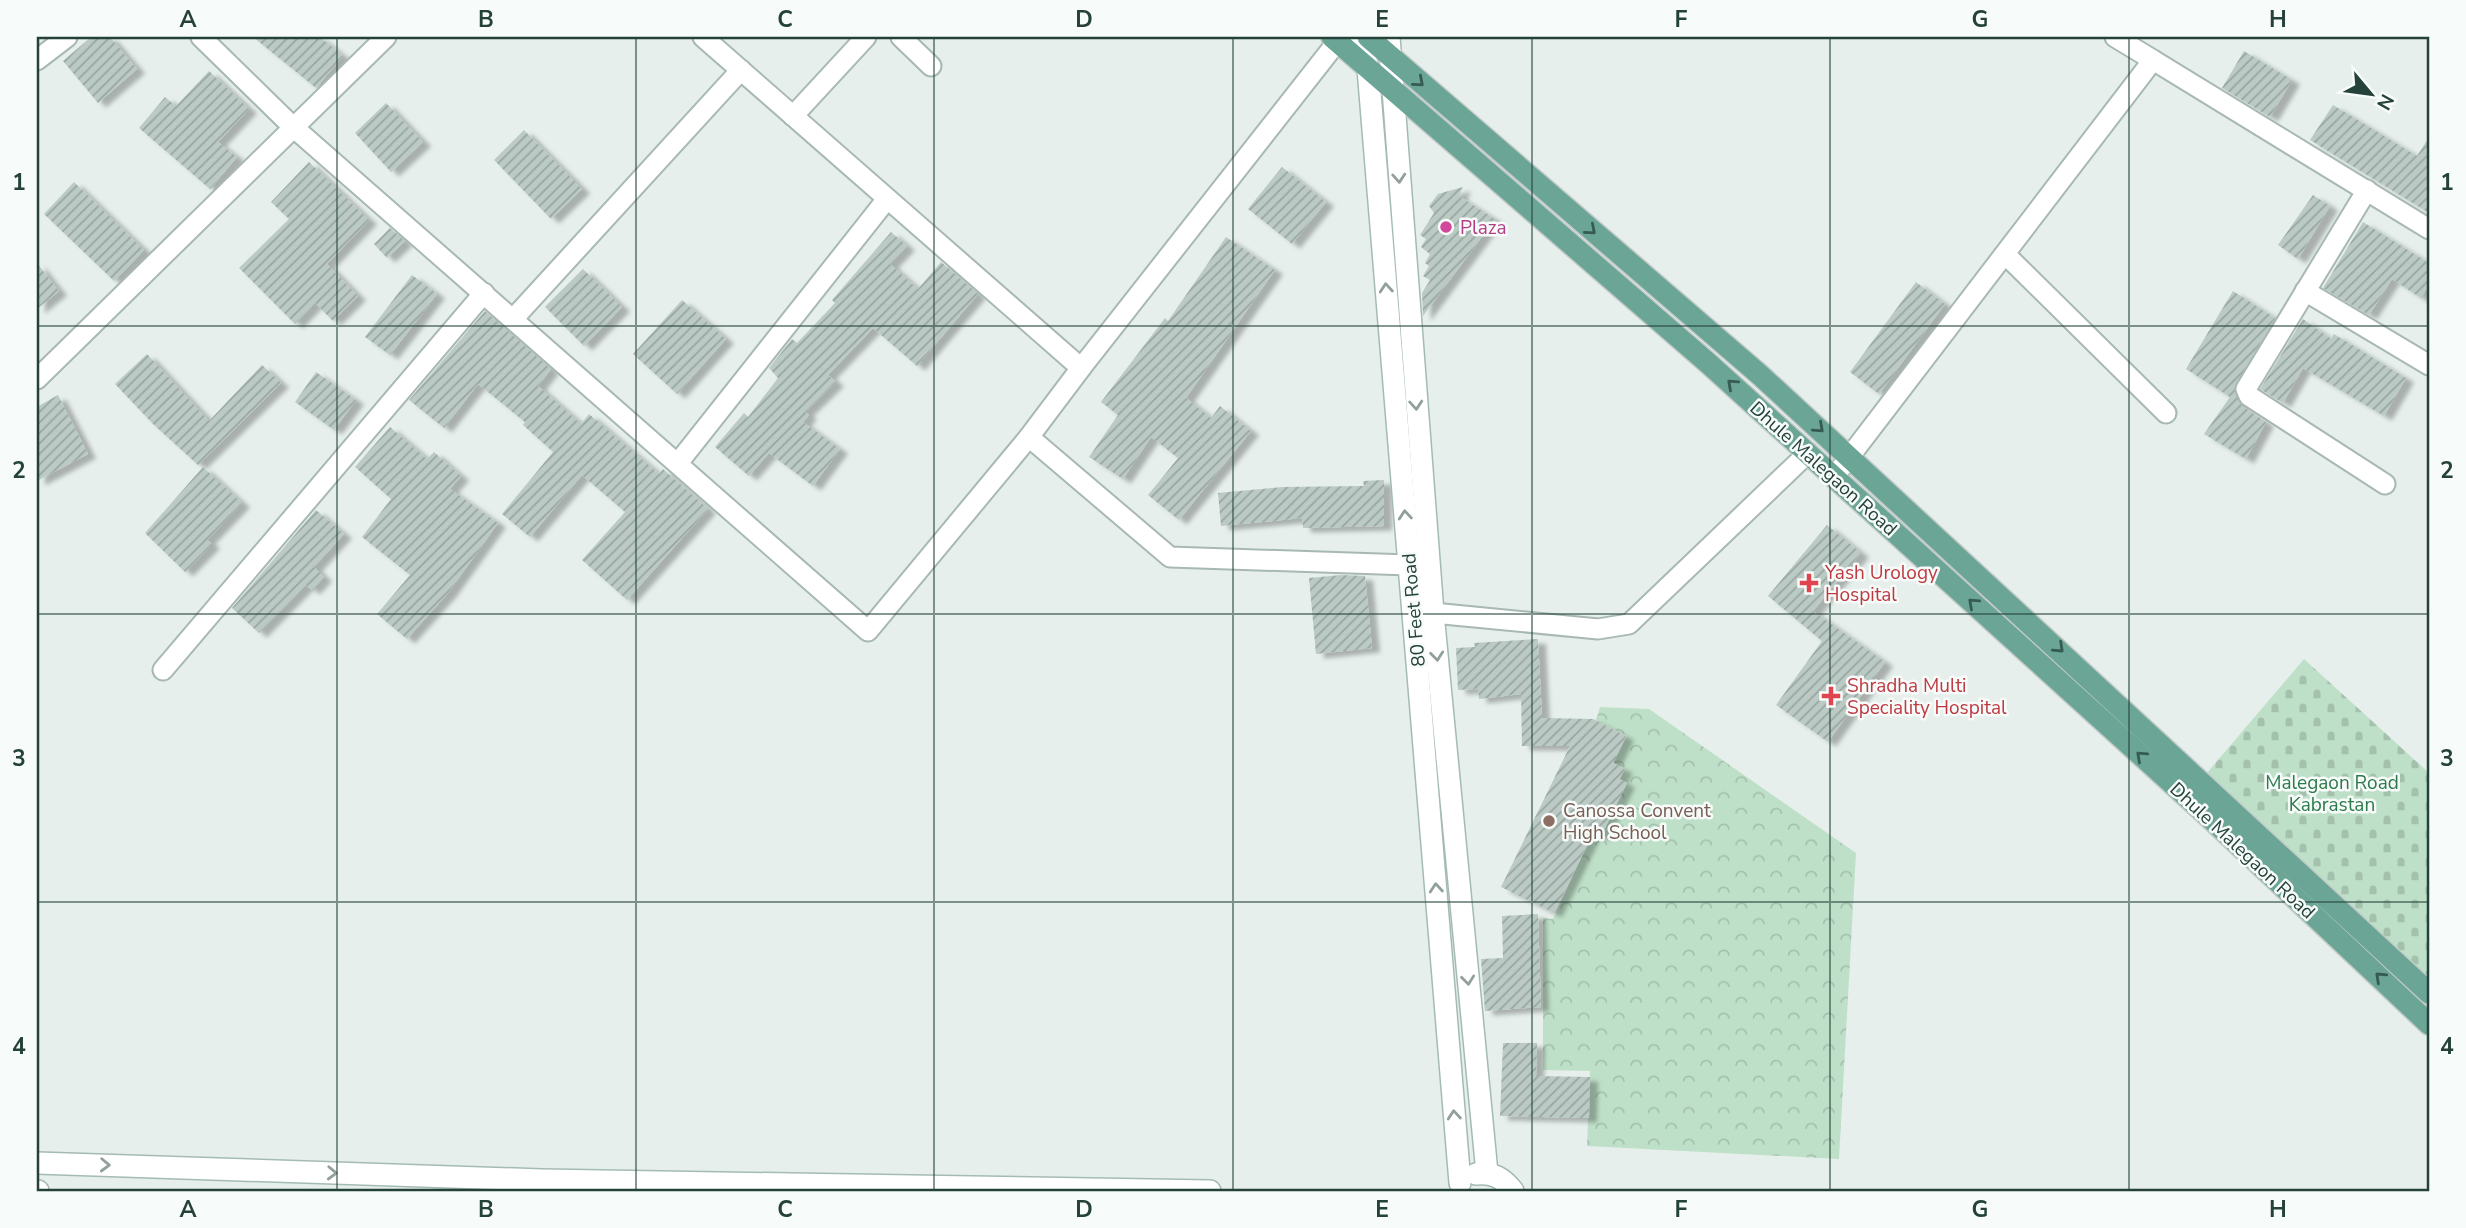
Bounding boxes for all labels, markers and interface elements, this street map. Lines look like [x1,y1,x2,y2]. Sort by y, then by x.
text: A [179,4,197,35]
text: B [478,4,494,35]
text: C [777,4,793,35]
text: D [1075,4,1093,35]
text: E [1375,4,1389,35]
text: F [1675,4,1688,35]
text: G [1972,4,1988,35]
text: H [2269,4,2287,35]
north arrow [2336,60,2406,130]
one-way arrow [1410,74,1423,86]
text: N [2370,89,2400,114]
text: 1 [12,167,26,198]
text: 1 [2440,167,2454,198]
one-way arrow [1391,173,1406,184]
place label: Plaza [1460,215,1507,241]
marker: Plaza [1438,219,1454,235]
one-way arrow [1583,222,1596,234]
one-way arrow [1379,282,1394,293]
one-way arrow [1727,380,1740,392]
street label: Dhule Malegaon Road [1744,396,1903,542]
one-way arrow [1408,400,1423,411]
one-way arrow [1810,420,1823,432]
text: 2 [12,455,26,486]
text: 2 [2440,455,2454,486]
one-way arrow [1398,509,1413,520]
street label: 80 Feet Road [1396,552,1432,668]
place label: Yash Urology Hospital [1824,560,1938,608]
marker: Yash Urology Hospital [1799,573,1819,593]
one-way arrow [1968,598,1981,611]
one-way arrow [2051,639,2064,652]
one-way arrow [1429,651,1444,662]
place label: Shradha Multi Speciality Hospital [1847,673,2007,721]
marker: Shradha Multi Speciality Hospital [1821,686,1841,706]
text: 3 [12,743,26,774]
text: 3 [2440,743,2454,774]
one-way arrow [2136,751,2149,764]
park label: Malegaon Road Kabrastan [2265,770,2399,818]
street label: Dhule Malegaon Road [2164,777,2321,925]
place label: Canossa Convent High School [1563,798,1711,846]
marker: Canossa Convent High School [1541,813,1557,829]
one-way arrow [1429,882,1444,893]
one-way arrow [2375,973,2388,986]
one-way arrow [1460,975,1475,986]
text: 4 [12,1031,26,1062]
text: 4 [2440,1031,2454,1062]
one-way arrow [1447,1109,1462,1120]
one-way arrow [100,1158,111,1173]
one-way arrow [327,1165,338,1180]
text: A [179,1194,197,1225]
text: B [478,1194,494,1225]
text: C [777,1194,793,1225]
text: D [1075,1194,1093,1225]
text: E [1375,1194,1389,1225]
text: F [1675,1194,1688,1225]
text: G [1972,1194,1988,1225]
text: H [2269,1194,2287,1225]

